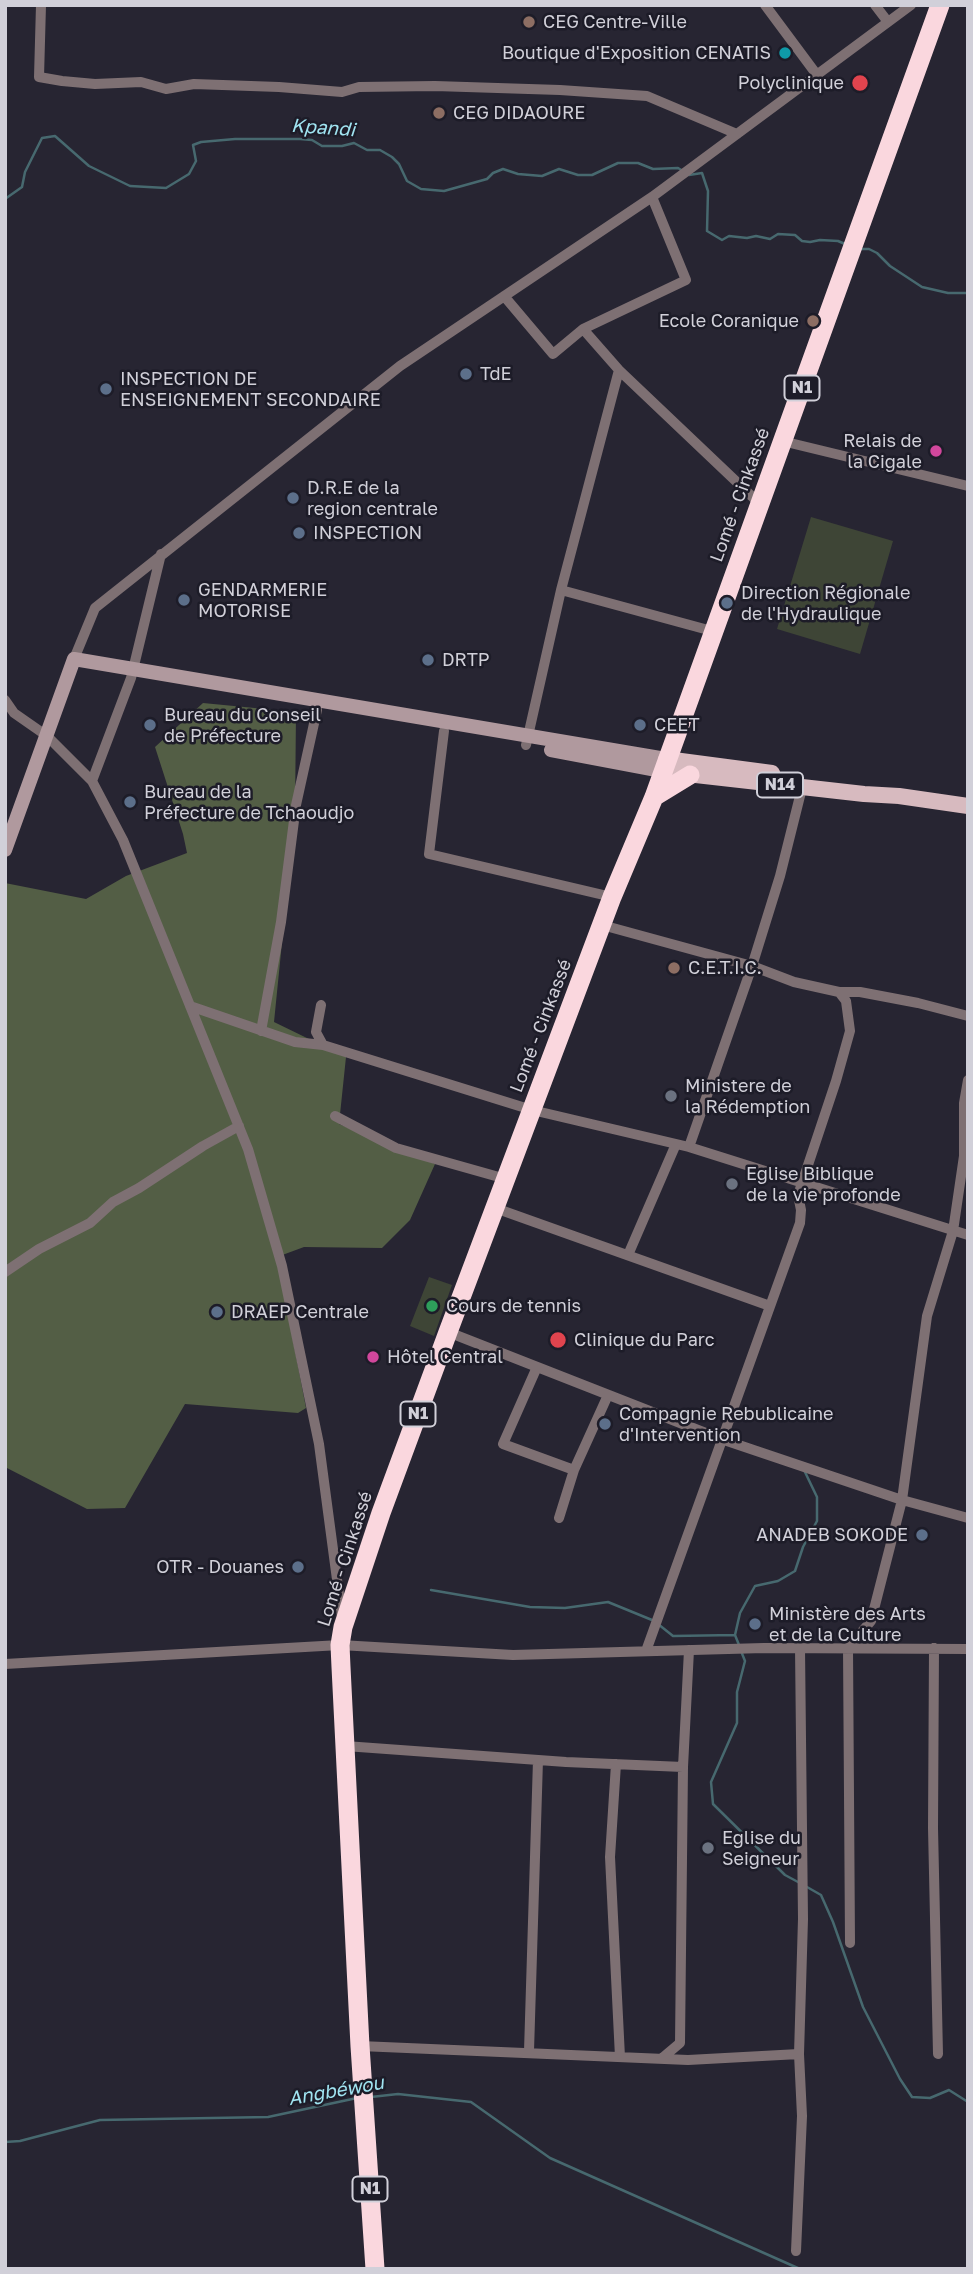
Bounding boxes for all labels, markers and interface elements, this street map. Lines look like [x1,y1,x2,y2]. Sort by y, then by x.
place label: CEG Centre-Ville [543,11,687,33]
marker: CEG Centre-Ville [521,14,537,30]
place label: Boutique d'Exposition CENATIS [502,42,771,64]
marker: Boutique d'Exposition CENATIS [777,45,793,61]
place label: Polyclinique [738,72,844,94]
marker: Polyclinique [850,73,870,93]
place label: CEG DIDAOURE [453,102,585,124]
marker: CEG DIDAOURE [431,105,447,121]
water label: Kpandi [290,114,356,142]
place label: Ecole Coranique [659,310,799,332]
marker: Ecole Coranique [805,313,821,329]
place label: TdE [480,363,512,385]
marker: TdE [458,366,474,382]
place label: INSPECTION DE ENSEIGNEMENT SECONDAIRE [120,368,381,410]
road number: N1 [784,376,820,400]
marker: INSPECTION DE ENSEIGNEMENT SECONDAIRE [98,381,114,397]
street label: Lomé - Cinkassé [706,425,774,565]
place label: Relais de la Cigale [843,430,922,472]
marker: Relais de la Cigale [928,443,944,459]
place label: D.R.E de la region centrale [307,477,438,520]
marker: D.R.E de la region centrale [285,490,301,506]
place label: INSPECTION [313,522,422,544]
marker: INSPECTION [291,525,307,541]
place label: GENDARMERIE MOTORISE [198,579,327,622]
place label: Direction Régionale de l'Hydraulique [741,582,910,624]
marker: GENDARMERIE MOTORISE [176,592,192,608]
marker: Direction Régionale de l'Hydraulique [719,595,735,611]
place label: DRTP [442,649,490,671]
marker: DRTP [420,652,436,668]
place label: Bureau du Conseil de Préfecture [164,704,321,746]
place label: CEET [654,714,700,736]
marker: Bureau du Conseil de Préfecture [142,717,158,733]
marker: CEET [632,717,648,733]
road number: N14 [757,772,803,798]
place label: Bureau de la Préfecture de Tchaoudjo [144,781,354,824]
marker: Bureau de la Préfecture de Tchaoudjo [122,794,138,810]
street label: Lomé - Cinkassé [506,956,576,1096]
place label: C.E.T.I.C. [688,957,762,979]
marker: C.E.T.I.C. [666,960,682,976]
place label: Ministere de la Rédemption [685,1075,810,1118]
marker: Ministere de la Rédemption [663,1088,679,1104]
place label: Eglise Biblique de la vie profonde [746,1163,901,1206]
marker: Eglise Biblique de la vie profonde [724,1176,740,1192]
place label: Cours de tennis [446,1295,581,1317]
marker: Cours de tennis [424,1298,440,1314]
place label: DRAEP Centrale [231,1301,369,1323]
marker: DRAEP Centrale [209,1304,225,1320]
place label: Clinique du Parc [574,1329,715,1351]
marker: Clinique du Parc [548,1330,568,1350]
place label: Hôtel Central [387,1346,503,1368]
marker: Hôtel Central [365,1349,381,1365]
road number: N1 [400,1402,436,1426]
place label: Compagnie Rebublicaine d'Intervention [619,1403,834,1446]
marker: Compagnie Rebublicaine d'Intervention [597,1416,613,1432]
street label: Lomé - Cinkassé [313,1489,377,1629]
place label: ANADEB SOKODE [756,1524,908,1546]
marker: ANADEB SOKODE [914,1527,930,1543]
place label: OTR - Douanes [156,1556,284,1578]
marker: OTR - Douanes [290,1559,306,1575]
place label: Ministère des Arts et de la Culture [769,1603,926,1646]
marker: Ministère des Arts et de la Culture [747,1616,763,1632]
place label: Eglise du Seigneur [722,1827,801,1870]
marker: Eglise du Seigneur [700,1840,716,1856]
water label: Angbéwou [286,2071,386,2111]
road number: N1 [352,2176,388,2202]

